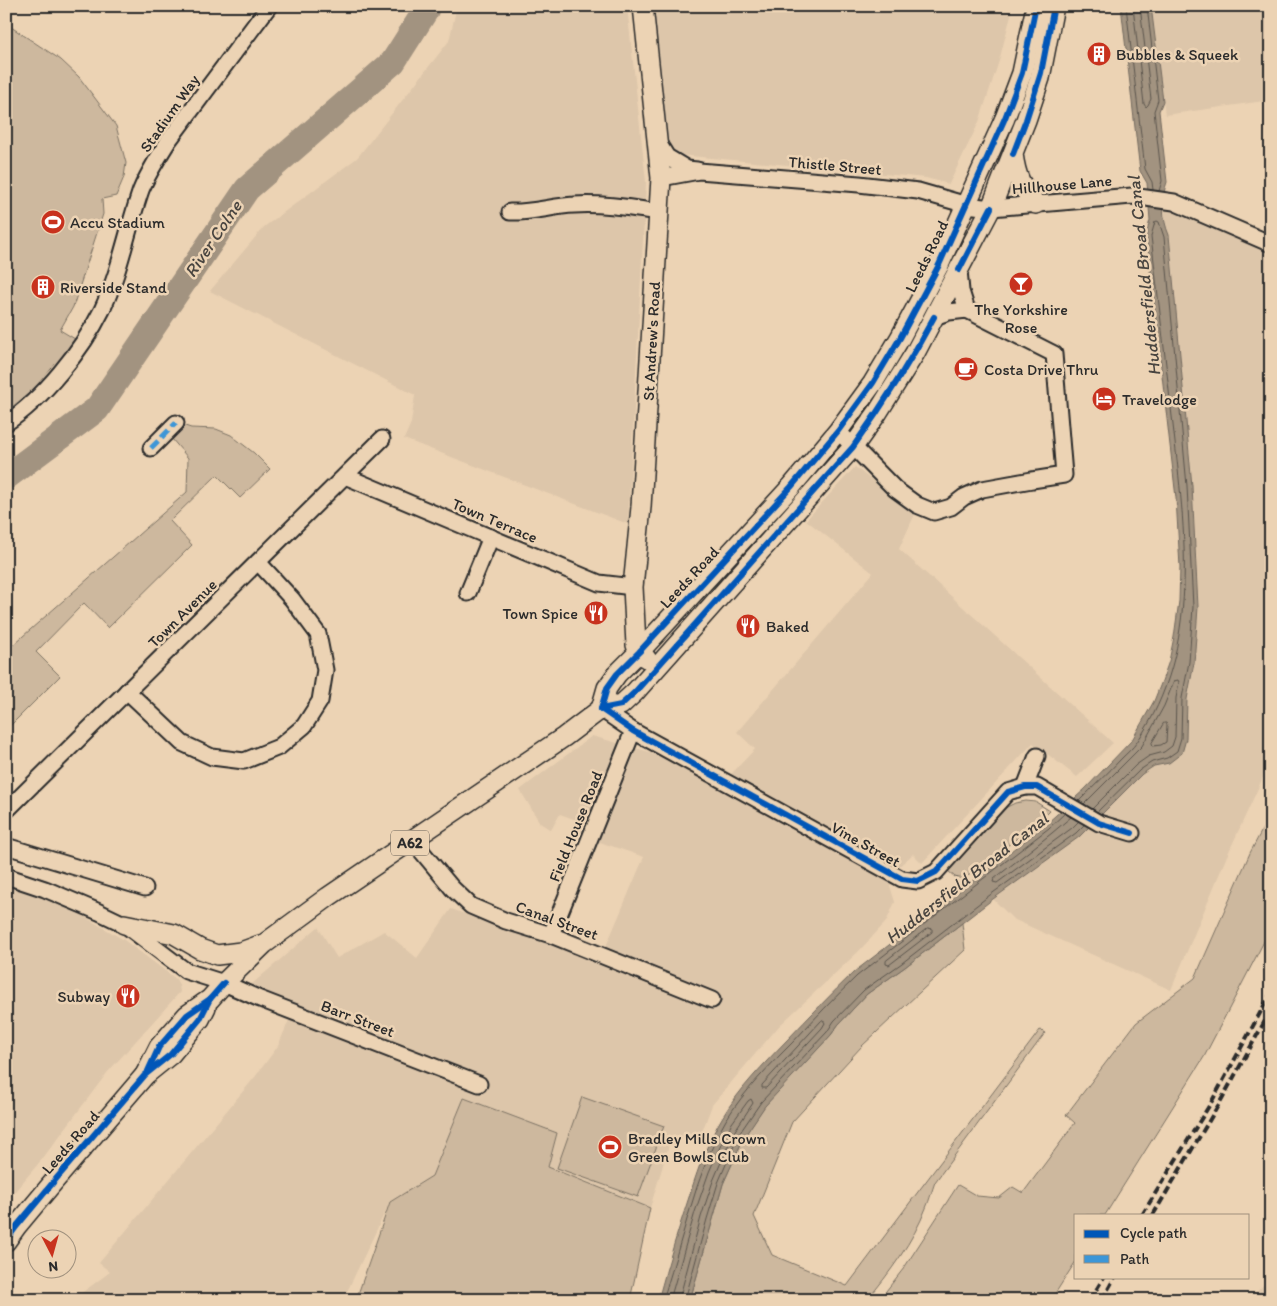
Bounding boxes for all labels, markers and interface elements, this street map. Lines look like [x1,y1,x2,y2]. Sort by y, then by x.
building icon: Bubbles & Squeek [1086,41,1112,67]
place label: Bubbles & Squeek [1116,45,1239,64]
street label: Stadium Way [136,70,204,156]
street label: Thistle Street [788,152,882,179]
street label: Hillhouse Lane [1011,171,1113,198]
water label: Huddersfield Broad Canal [1122,173,1165,377]
water label: River Colne [179,195,247,282]
sports icon: Accu Stadium [40,209,66,235]
place label: Accu Stadium [70,213,165,232]
street label: Leeds Road [901,217,952,295]
bar icon: The Yorkshire Rose [1008,271,1034,297]
building icon: Riverside Stand [30,274,56,300]
place label: Riverside Stand [60,278,167,297]
street label: St Andrew's Road [639,281,664,401]
place label: The Yorkshire Rose [974,300,1068,337]
cafe icon: Costa Drive Thru [953,356,979,382]
place label: Costa Drive Thru [984,360,1099,379]
hotel icon: Travelodge [1091,386,1117,412]
place label: Travelodge [1122,390,1197,409]
street label: Town Terrace [449,494,540,547]
street label: Leeds Road [656,542,723,612]
street label: Town Avenue [144,575,221,652]
restaurant icon: Town Spice [583,600,609,626]
place label: Town Spice [503,604,578,623]
restaurant icon: Baked [735,613,761,639]
place label: Baked [766,617,810,636]
street label: Field House Road [545,768,606,885]
water label: Huddersfield Broad Canal [881,806,1054,948]
street label: Vine Street [828,818,904,871]
road number: A62 [391,830,429,856]
street label: Canal Street [513,897,601,944]
restaurant icon: Subway [115,983,141,1009]
place label: Subway [58,987,110,1006]
street label: Barr Street [318,996,397,1041]
street label: Leeds Road [38,1106,103,1178]
place label: Bradley Mills Crown Green Bowls Club [628,1129,766,1166]
sports icon: Bradley Mills Crown Green Bowls Club [597,1134,623,1160]
legend [1074,1214,1250,1278]
text: Cycle path [1120,1224,1187,1242]
north arrow [28,1228,78,1278]
text: Path [1120,1250,1149,1268]
text: N [48,1257,59,1275]

